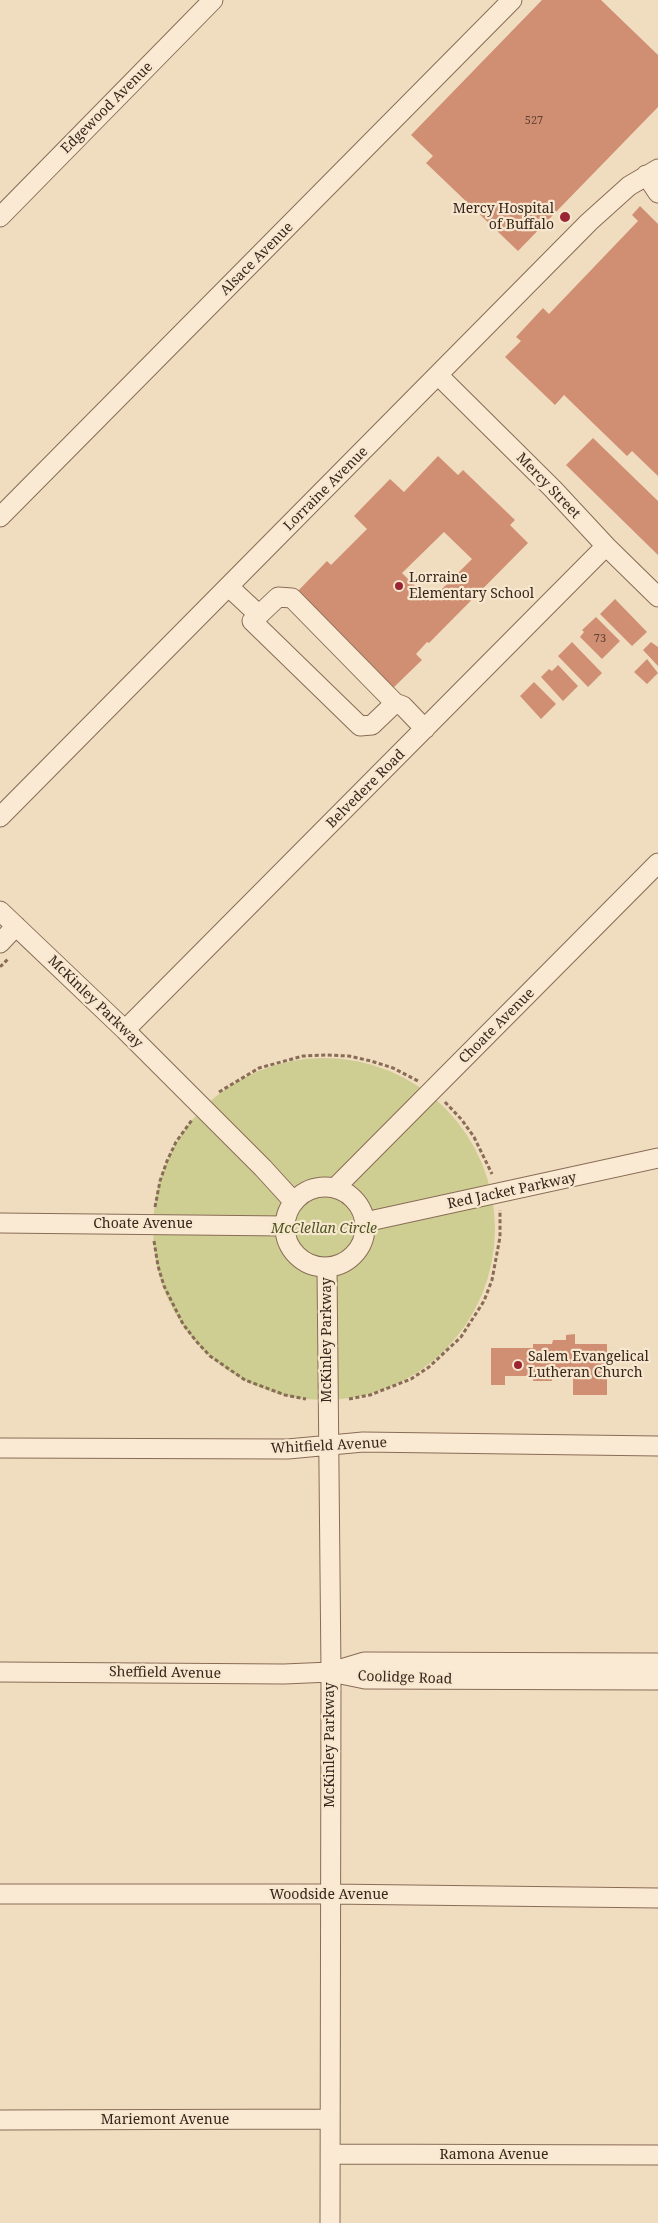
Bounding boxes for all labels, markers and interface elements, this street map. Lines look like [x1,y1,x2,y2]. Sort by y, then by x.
street label: Edgewood Avenue [58,59,156,157]
house number: 527 [525,114,543,128]
place label: Mercy Hospital of Buffalo [453,201,554,233]
marker: Mercy Hospital of Buffalo [558,210,572,224]
street label: Alsace Avenue [217,219,297,299]
street label: Lorraine Avenue [280,443,372,535]
street label: Mercy Street [513,450,583,522]
place label: Lorraine Elementary School [409,570,534,602]
marker: Lorraine Elementary School [393,580,405,592]
house number: 73 [594,632,606,646]
street label: Belvedere Road [323,746,409,832]
street label: McKinley Parkway [44,952,146,1052]
street label: Choate Avenue [456,985,538,1067]
street label: Red Jacket Parkway [446,1169,578,1213]
street label: Choate Avenue [93,1216,193,1232]
park label: McClellan Circle [271,1221,377,1237]
street label: McKinley Parkway [319,1277,335,1403]
place label: Salem Evangelical Lutheran Church [528,1349,649,1381]
marker: Salem Evangelical Lutheran Church [512,1359,524,1371]
street label: Whitfield Avenue [270,1435,388,1457]
street label: Sheffield Avenue [109,1664,221,1682]
street label: Coolidge Road [357,1668,453,1688]
street label: McKinley Parkway [322,1682,338,1808]
street label: Woodside Avenue [269,1887,389,1903]
street label: Mariemont Avenue [101,2112,229,2128]
street label: Ramona Avenue [440,2147,548,2163]

